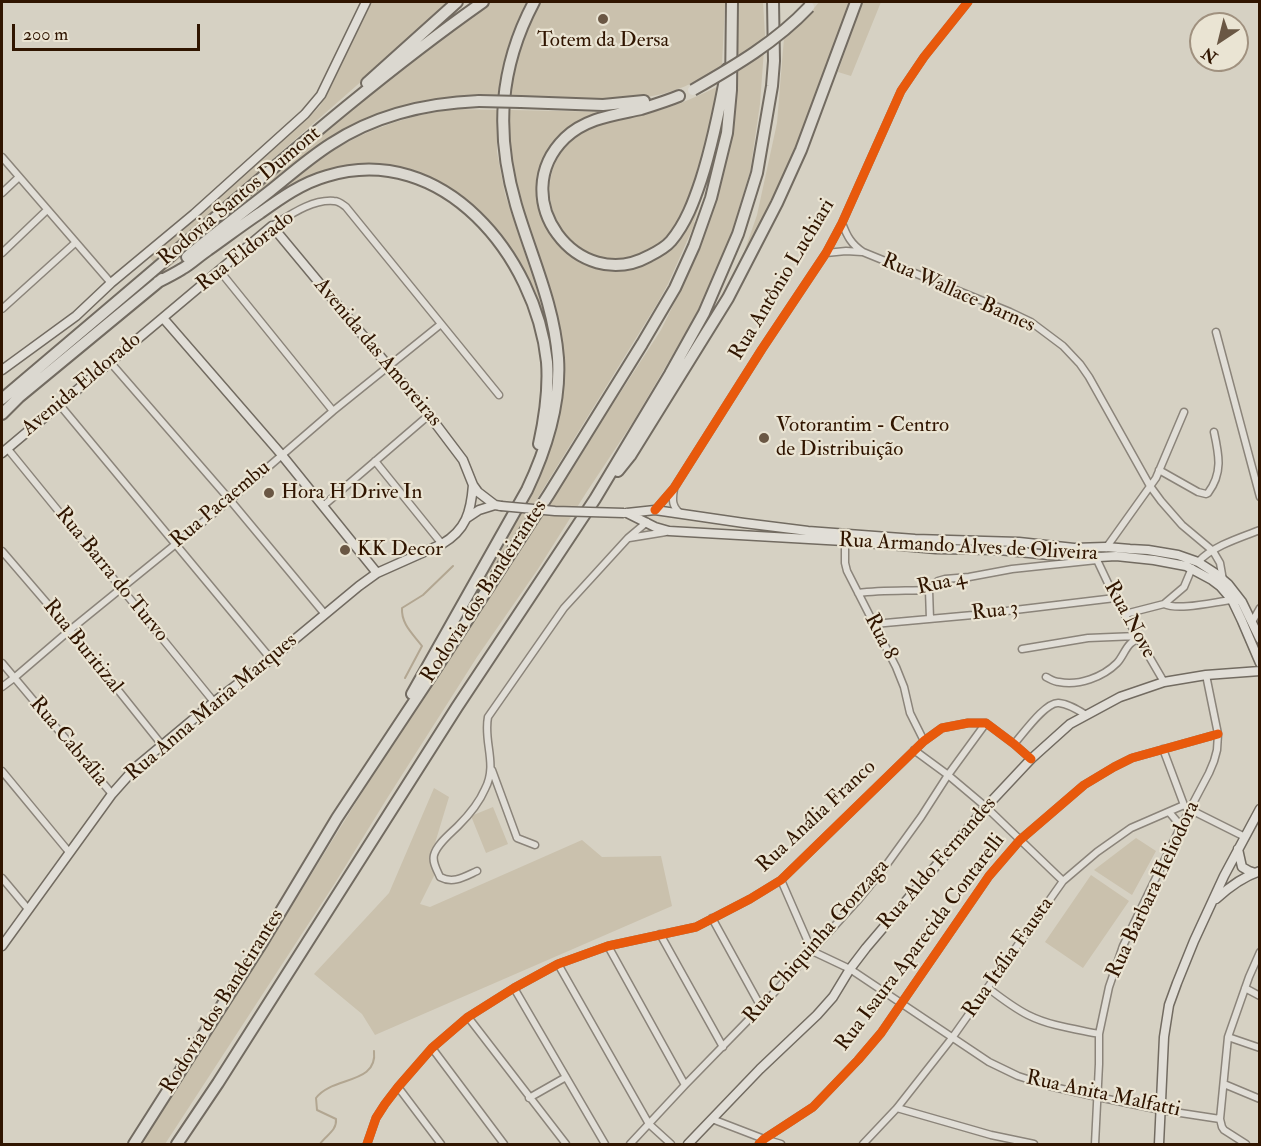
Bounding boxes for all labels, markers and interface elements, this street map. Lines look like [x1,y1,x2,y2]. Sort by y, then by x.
scale bar [15,12,202,50]
marker: Totem da Dersa [596,12,610,26]
north arrow [1189,12,1249,72]
text: 200 m [23,23,68,46]
place label: Totem da Dersa [537,28,669,54]
text: N [1198,43,1221,67]
street label: Rodovia Santos Dumont [154,122,326,272]
street label: Rua Antônio Luchiari [725,195,841,365]
street label: Rua Eldorado [192,206,300,298]
street label: Rua Wallace Barnes [878,249,1038,339]
street label: Avenida das Amoreiras [308,274,446,432]
street label: Avenida Eldorado [17,328,147,442]
place label: Votorantim - Centro de Distribuição [776,413,949,463]
marker: Votorantim - Centro de Distribuição [757,431,771,445]
street label: Rua Pacaembu [166,456,276,554]
place label: Hora H Drive In [281,480,422,506]
marker: Hora H Drive In [262,486,276,500]
street label: Rodovia dos Bandeirantes [416,496,554,688]
street label: Rua Barra do Turvo [49,503,173,647]
street label: Rua Armando Alves de Oliveira [838,529,1098,567]
place label: KK Decor [357,537,443,563]
marker: KK Decor [338,543,352,557]
street label: Rua 4 [915,566,969,602]
street label: Rua Nove [1097,577,1161,663]
street label: Rua Buritizal [37,595,127,699]
street label: Rua 3 [970,597,1020,627]
street label: Rua 8 [858,610,902,664]
street label: Rua Anna Maria Marques [121,629,303,787]
street label: Rua Cabrália [23,692,113,792]
street label: Rua Anália Franco [752,755,882,879]
street label: Rua Aldo Fernandes [873,792,1003,936]
street label: Rua Barbara Heliodora [1102,797,1206,983]
street label: Rua Isaura Aparecida Contarelli [831,829,1011,1057]
street label: Rua Chiquinha Gonzaga [739,855,895,1029]
street label: Rua Itália Fausta [958,893,1060,1023]
street label: Rodovia dos Bandeirantes [156,905,290,1099]
street label: Rua Anita Malfatti [1024,1066,1182,1124]

